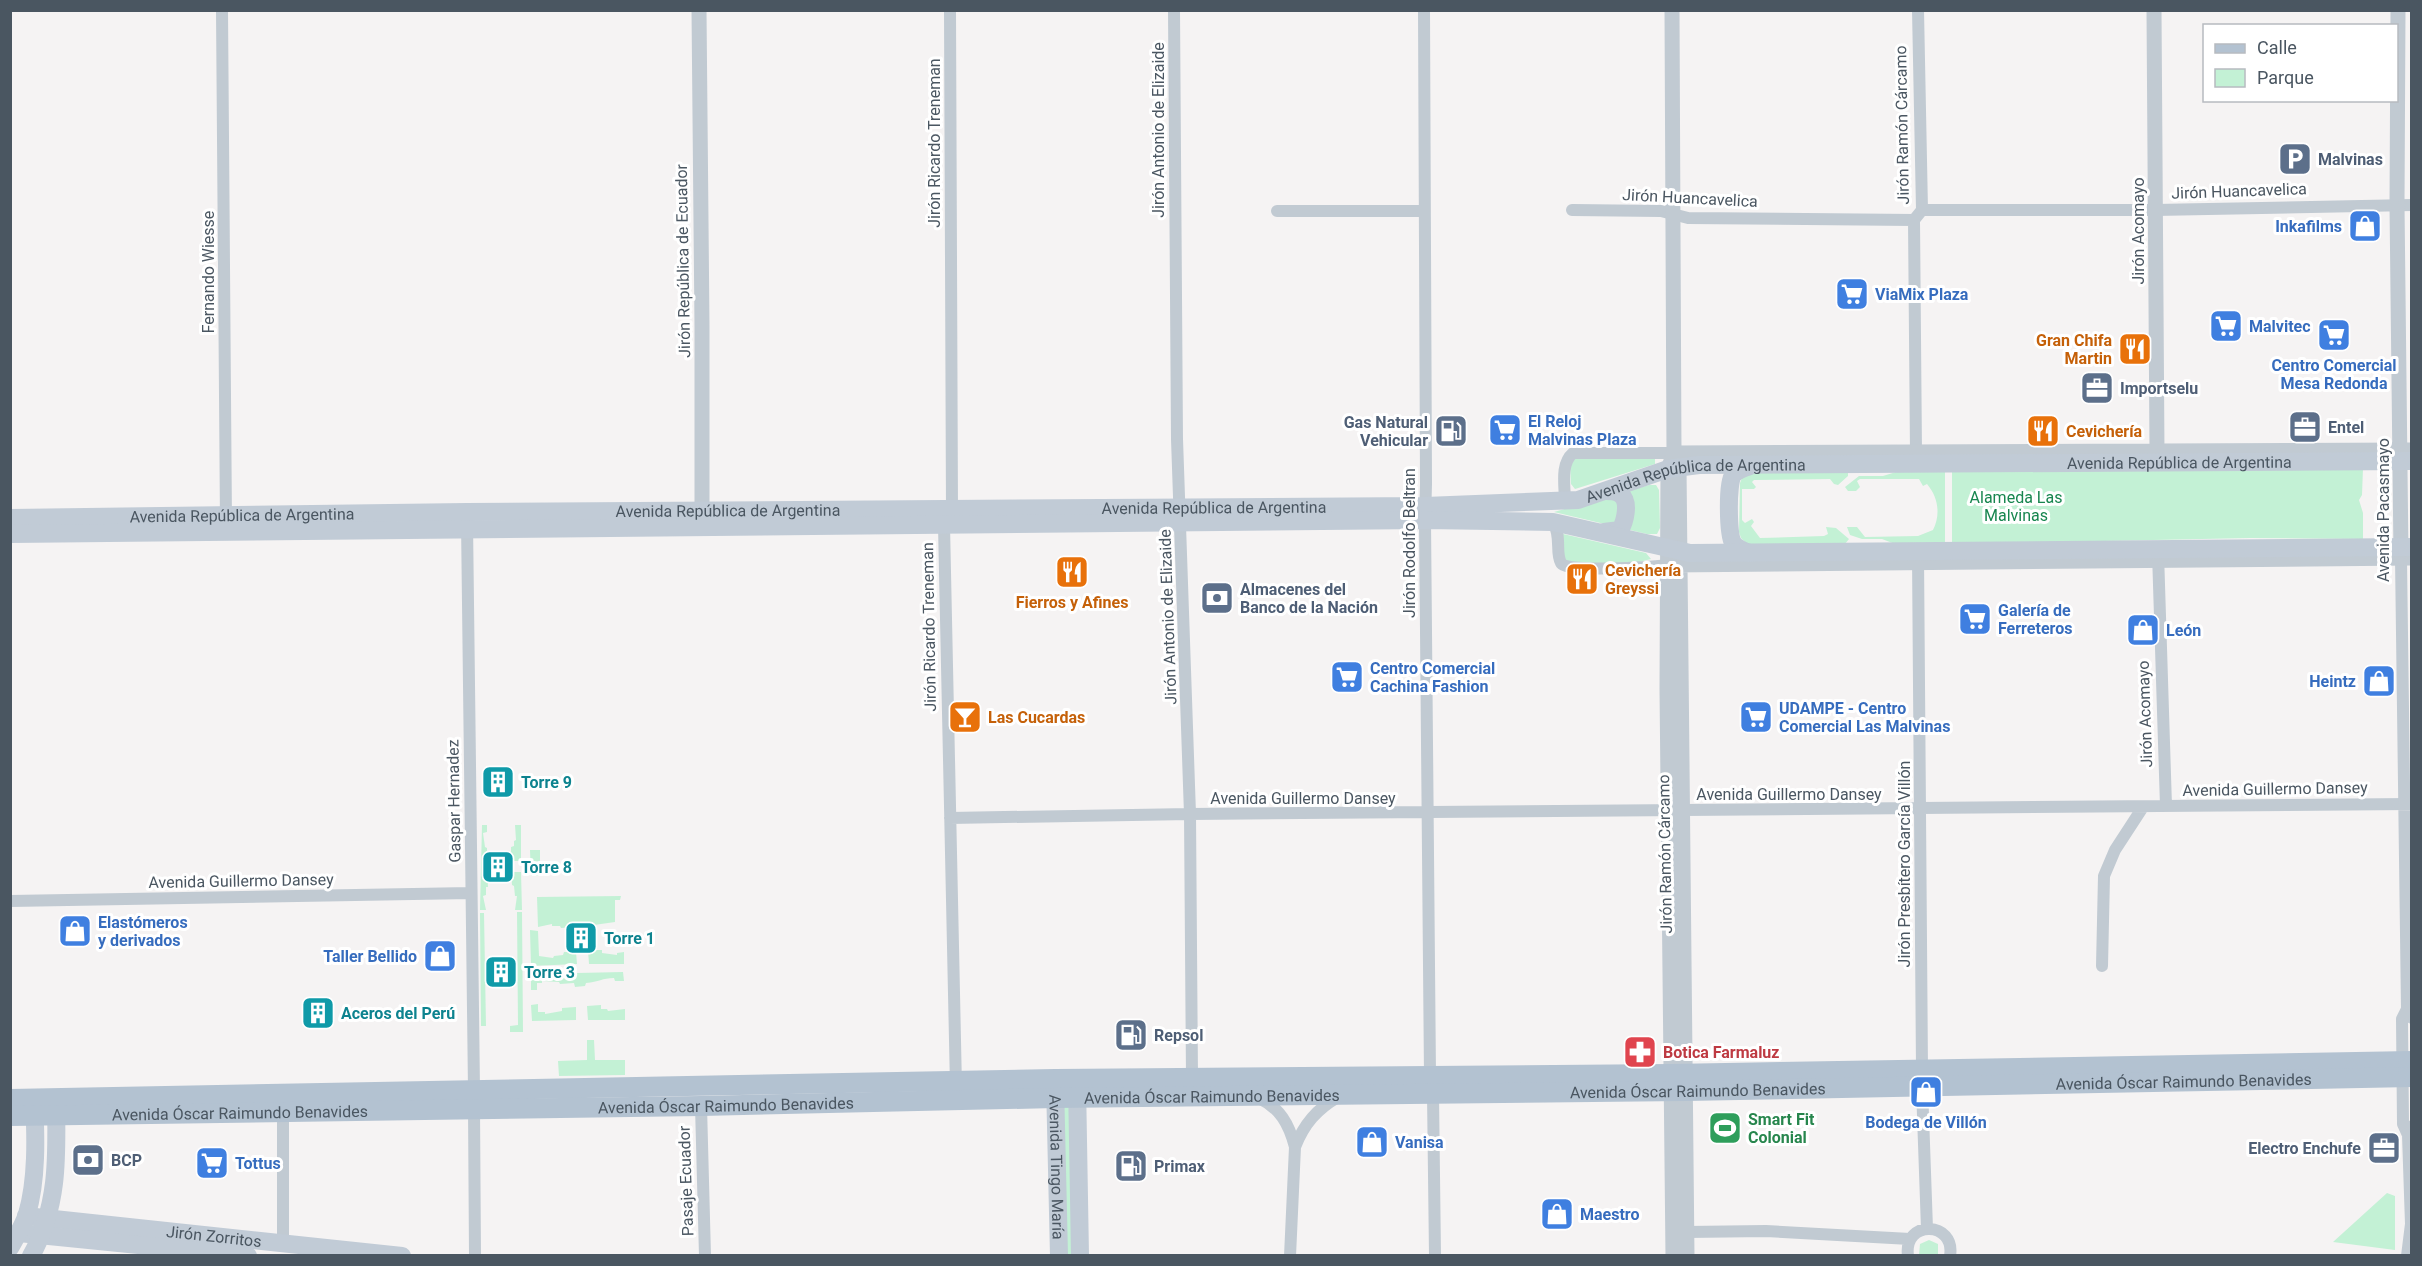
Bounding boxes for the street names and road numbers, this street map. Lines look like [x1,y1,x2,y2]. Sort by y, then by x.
street label: Jirón Antonio de Elizaide [1149,42,1168,218]
street label: Jirón Ramón Cárcamo [1891,45,1913,205]
street label: Jirón Ricardo Treneman [925,58,944,228]
street label: Jirón República de Ecuador [672,163,694,358]
street label: Jirón Acomayo [2129,177,2148,285]
street label: Jirón Huancavelica [2171,179,2307,203]
street label: Jirón Huancavelica [1622,185,1758,211]
street label: Fernando Wiesse [199,211,218,333]
street label: Avenida Pacasmayo [2374,438,2393,582]
street label: Avenida República de Argentina [2067,452,2292,472]
street label: Avenida República de Argentina [1583,455,1806,506]
street label: Jirón Rodolfo Beltran [1400,468,1419,618]
street label: Avenida República de Argentina [1101,497,1326,518]
street label: Avenida República de Argentina [616,500,840,521]
street label: Avenida República de Argentina [129,504,354,526]
street label: Jirón Antonio de Elizaide [1155,529,1181,705]
street label: Jirón Ricardo Treneman [918,542,940,712]
street label: Jirón Acomayo [2134,660,2156,768]
street label: Gaspar Hernadez [443,739,465,863]
street label: Jirón Presbítero García Villón [1895,761,1914,967]
street label: Jirón Ramón Cárcamo [1654,774,1676,934]
street label: Avenida Guillermo Dansey [2182,778,2368,800]
street label: Avenida Guillermo Dansey [1696,785,1882,804]
street label: Avenida Guillermo Dansey [1210,789,1396,808]
street label: Avenida Guillermo Dansey [148,870,334,892]
street label: Avenida Óscar Raimundo Benavides [2056,1069,2312,1093]
street label: Avenida Óscar Raimundo Benavides [1570,1079,1826,1102]
street label: Avenida Óscar Raimundo Benavides [1084,1085,1340,1107]
street label: Avenida Óscar Raimundo Benavides [598,1093,854,1117]
street label: Avenida Tingo María [1046,1094,1068,1240]
street label: Avenida Óscar Raimundo Benavides [112,1101,368,1124]
street label: Pasaje Ecuador [675,1125,697,1236]
street label: Jirón Zorritos [165,1221,263,1251]

